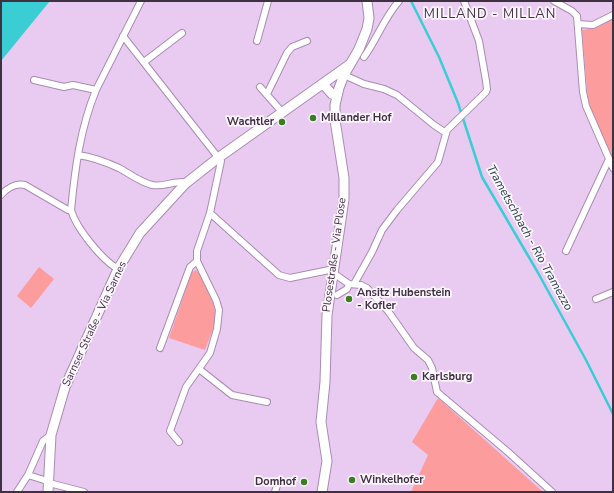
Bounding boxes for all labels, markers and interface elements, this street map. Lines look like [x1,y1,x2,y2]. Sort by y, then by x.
district label: MILLAND - MILLAN [424,7,556,23]
place label: Millander Hof [321,111,391,125]
marker: Millander Hof [308,113,318,123]
place label: Wachtler [227,115,274,129]
marker: Wachtler [277,117,287,127]
water label: Trametschbach - Rio Tramezzo [483,163,575,313]
street label: Plosestraße - Via Plose [320,197,350,313]
street label: Sarnser Straße - Via Sarnes [60,259,130,389]
place label: Ansitz Hubenstein - Kofler [357,286,451,312]
marker: Ansitz Hubenstein - Kofler [344,294,354,304]
place label: Karlsburg [422,370,472,384]
marker: Karlsburg [409,372,419,382]
place label: Winkelhofer [360,473,424,487]
place label: Domhof [255,475,296,489]
marker: Winkelhofer [347,475,357,485]
marker: Domhof [299,477,309,487]

